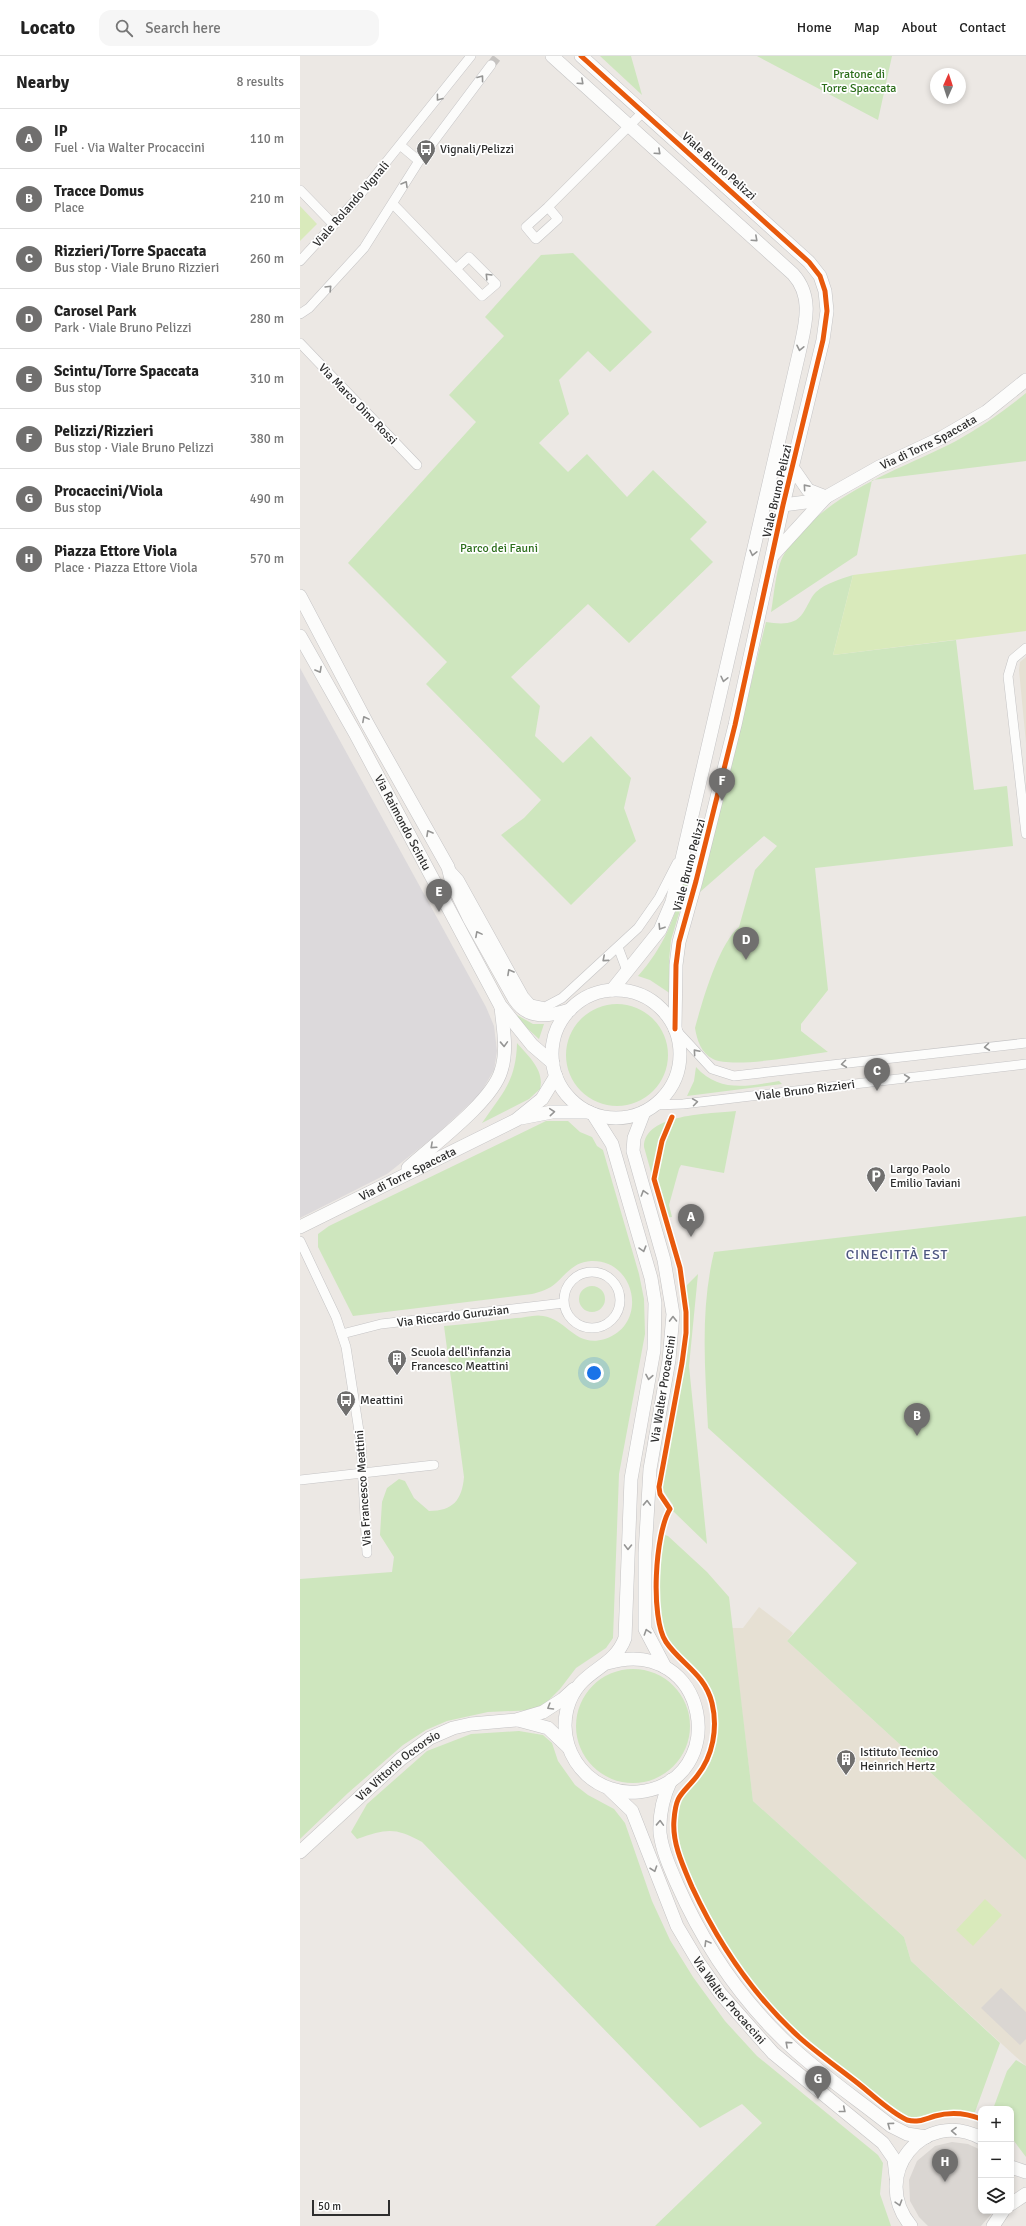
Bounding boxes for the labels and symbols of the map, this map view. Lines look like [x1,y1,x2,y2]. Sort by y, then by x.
park label: Pratone di Torre Spaccata [822,67,896,96]
north arrow [930,68,966,104]
one-way arrow [476,75,484,82]
one-way arrow [576,77,584,85]
one-way arrow [436,93,443,100]
street label: Viale Bruno Pelizzi [678,129,759,204]
bus stop icon: Vignali/Pelizzi [415,138,437,166]
place label: Vignali/Pelizzi [440,142,514,157]
one-way arrow [653,148,661,155]
street label: Viale Rolando Vignali [310,158,393,250]
one-way arrow [401,180,408,188]
one-way arrow [750,234,757,241]
one-way arrow [485,273,493,281]
one-way arrow [324,285,332,293]
one-way arrow [797,345,805,351]
street label: Via Marco Dino Rossi [315,361,400,448]
street label: Via di Torre Spaccata [878,412,980,473]
street label: Viale Bruno Pelizzi [760,443,795,539]
one-way arrow [803,484,810,492]
park label: Parco dei Fauni [460,541,538,556]
one-way arrow [750,550,758,556]
one-way arrow [315,666,322,673]
one-way arrow [720,676,728,683]
one-way arrow [363,716,370,723]
pin: F [709,768,735,801]
street label: Via Raimondo Scintu [371,772,434,873]
street label: Viale Bruno Pelizzi [670,817,709,913]
one-way arrow [426,830,433,837]
pin: E [426,879,452,912]
one-way arrow [658,923,666,930]
pin: D [733,927,759,960]
one-way arrow [475,931,483,938]
one-way arrow [602,955,610,962]
one-way arrow [508,969,515,976]
one-way arrow [500,1041,509,1047]
one-way arrow [984,1043,990,1052]
one-way arrow [693,1049,700,1057]
pin: C [864,1058,890,1091]
one-way arrow [841,1059,847,1068]
one-way arrow [904,1073,910,1082]
street label: Viale Bruno Rizzieri [754,1077,856,1104]
one-way arrow [692,1098,698,1107]
one-way arrow [549,1108,555,1117]
one-way arrow [430,1141,438,1148]
street label: Via di Torre Spaccata [357,1144,459,1204]
place label: Largo Paolo Emilio Taviani [890,1162,961,1191]
parking icon: Largo Paolo Emilio Taviani [865,1165,887,1193]
one-way arrow [640,1189,649,1196]
pin: A [678,1204,704,1237]
one-way arrow [638,1245,647,1252]
district label: CINECITTÀ EST [846,1246,948,1263]
street label: Via Riccardo Guruzian [396,1302,510,1331]
one-way arrow [669,1316,677,1322]
street label: Via Walter Procaccini [648,1334,679,1444]
place label: Scuola dell'infanzia Francesco Meattini [411,1345,511,1374]
building icon: Scuola dell'infanzia Francesco Meattini [386,1348,408,1376]
your location [584,1363,604,1383]
one-way arrow [646,1373,654,1380]
bus stop icon: Meattini [335,1389,357,1417]
place label: Meattini [360,1393,403,1408]
pin: B [904,1403,930,1436]
street label: Via Francesco Meattini [352,1429,375,1547]
one-way arrow [643,1500,651,1506]
one-way arrow [624,1544,633,1550]
one-way arrow [643,1629,651,1636]
one-way arrow [547,1703,554,1710]
street label: Via Vittorio Occorsio [353,1727,443,1805]
place label: Istituto Tecnico Heinrich Hertz [860,1745,938,1774]
building icon: Istituto Tecnico Heinrich Hertz [835,1748,857,1776]
one-way arrow [656,1820,665,1826]
one-way arrow [649,1865,657,1872]
one-way arrow [704,1940,711,1947]
street label: Via Walter Procaccini [689,1954,769,2048]
one-way arrow [785,2041,793,2048]
pin: G [805,2066,831,2099]
one-way arrow [839,2106,846,2113]
one-way arrow [887,2123,894,2130]
one-way arrow [951,2127,957,2135]
pin: H [932,2149,958,2182]
scale bar [312,2198,390,2217]
one-way arrow [894,2200,903,2207]

